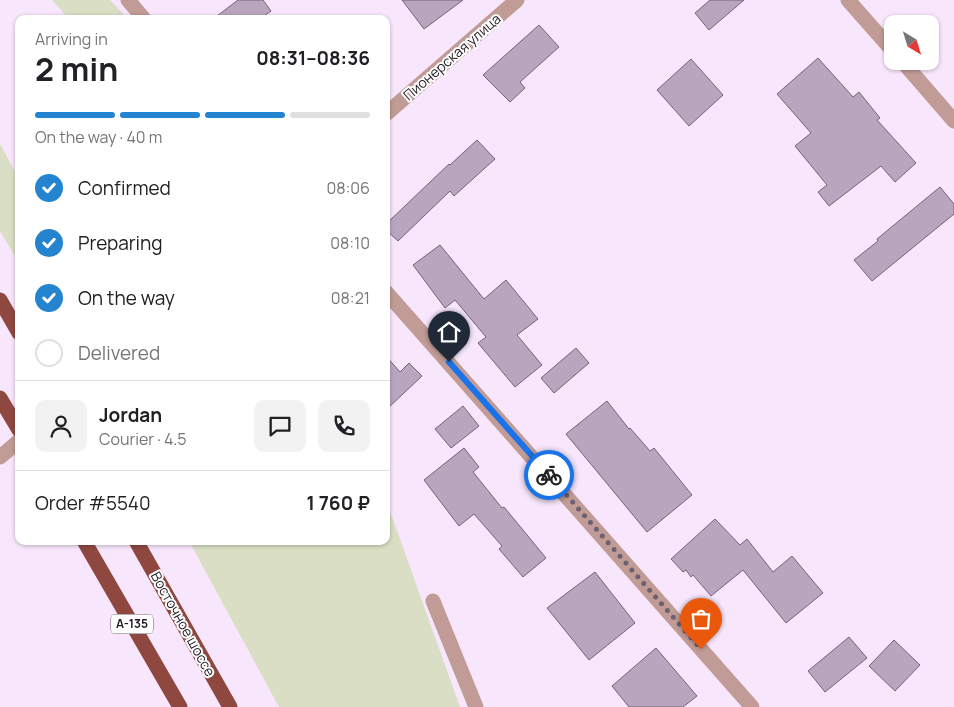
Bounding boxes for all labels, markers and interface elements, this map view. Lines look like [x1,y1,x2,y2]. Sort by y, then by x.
street label: Пионерская улица [399,9,504,104]
north arrow [884,15,939,70]
map controls [884,15,939,70]
text: Arriving in [35,28,108,50]
text: 08:31–08:36 [256,45,370,71]
text: 2 min [35,47,118,91]
text: On the way · 40 m [35,126,162,148]
icon: check [35,174,63,202]
text: Confirmed [78,175,171,201]
text: 08:06 [326,177,370,199]
icon: check [35,229,63,257]
text: Preparing [78,230,163,256]
text: 08:10 [330,232,370,254]
icon: check [35,284,63,312]
text: On the way [78,285,175,311]
text: 08:21 [331,287,370,309]
pin [428,311,470,362]
icon: home [435,318,463,346]
text: Delivered [78,340,160,366]
button: person [35,400,87,452]
button: chat [254,400,306,452]
button: phone [318,400,370,452]
text: Jordan [99,402,162,428]
text: Courier · 4.5 [99,428,186,450]
courier [524,450,574,500]
icon: bike [535,461,563,489]
text: Order #5540 [35,490,151,516]
text: 1 760 ₽ [307,490,370,516]
street label: Восточное шоссе [147,568,220,680]
pin [680,598,722,649]
icon: bag [687,605,715,633]
road number: А-135 [111,614,153,634]

